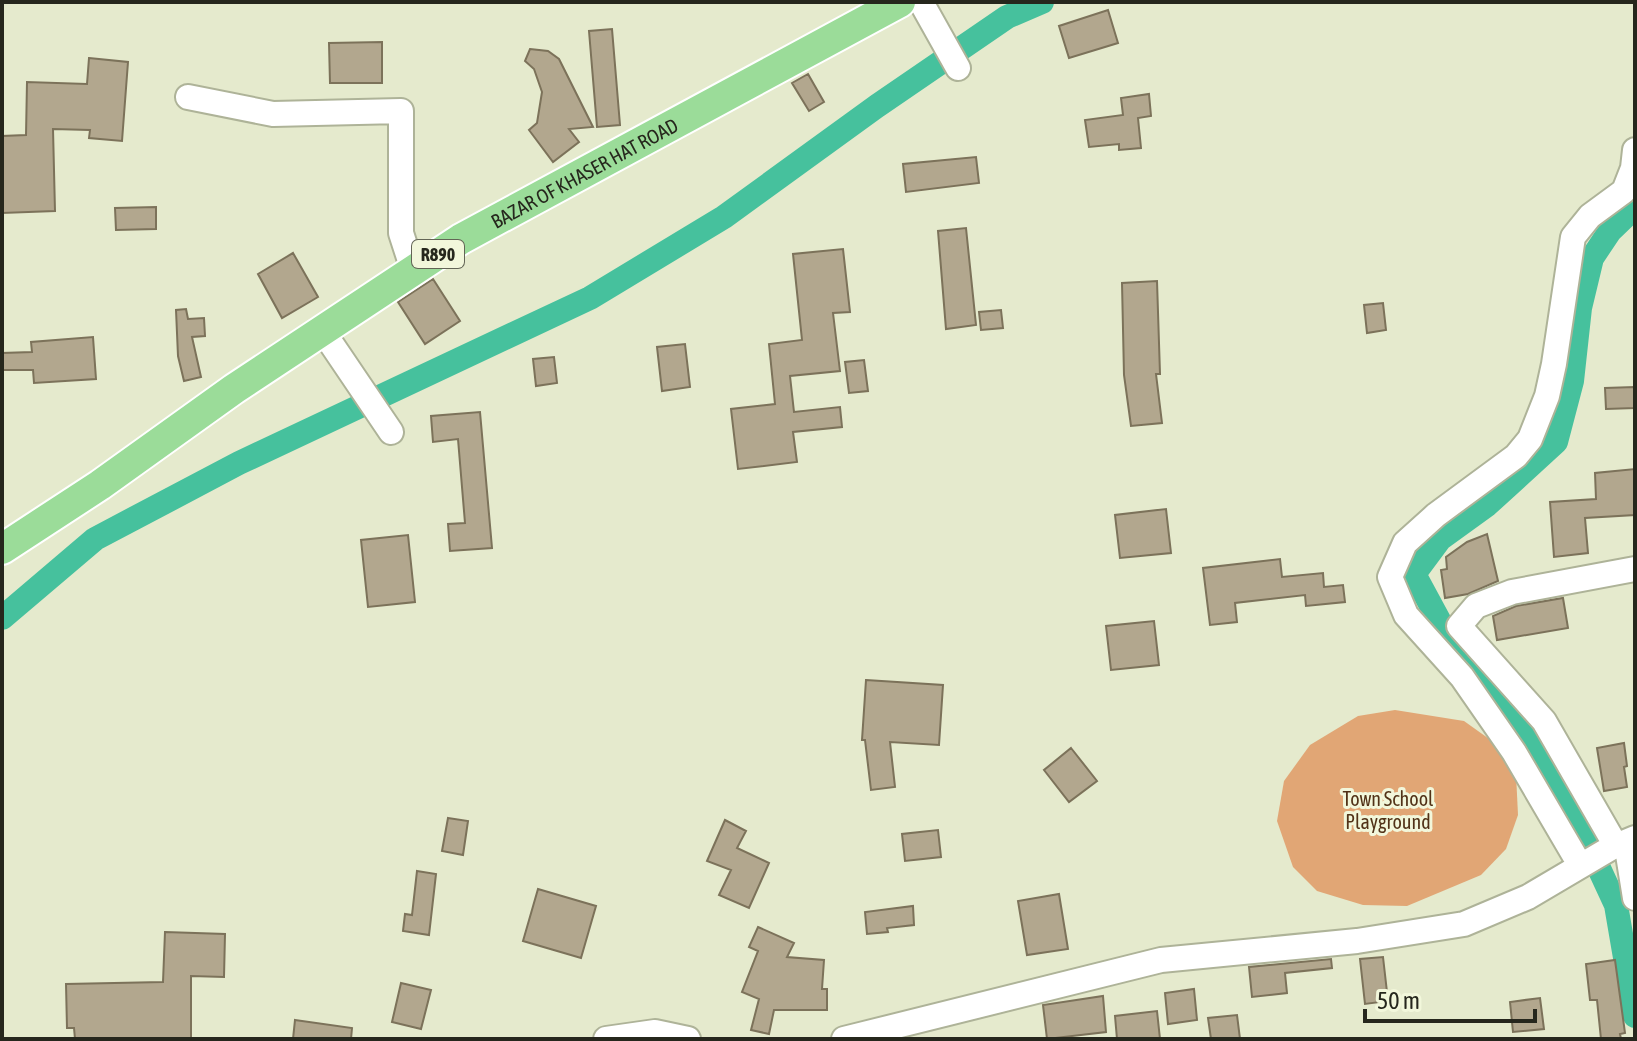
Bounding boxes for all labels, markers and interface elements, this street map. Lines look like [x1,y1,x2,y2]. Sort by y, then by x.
street label: BAZAR OF KHASER HAT ROAD [487,113,682,232]
road number: R890 [412,240,464,268]
park label: Town School Playground [1343,787,1434,833]
scale bar [1365,973,1535,1023]
text: 50 m [1377,987,1420,1014]

